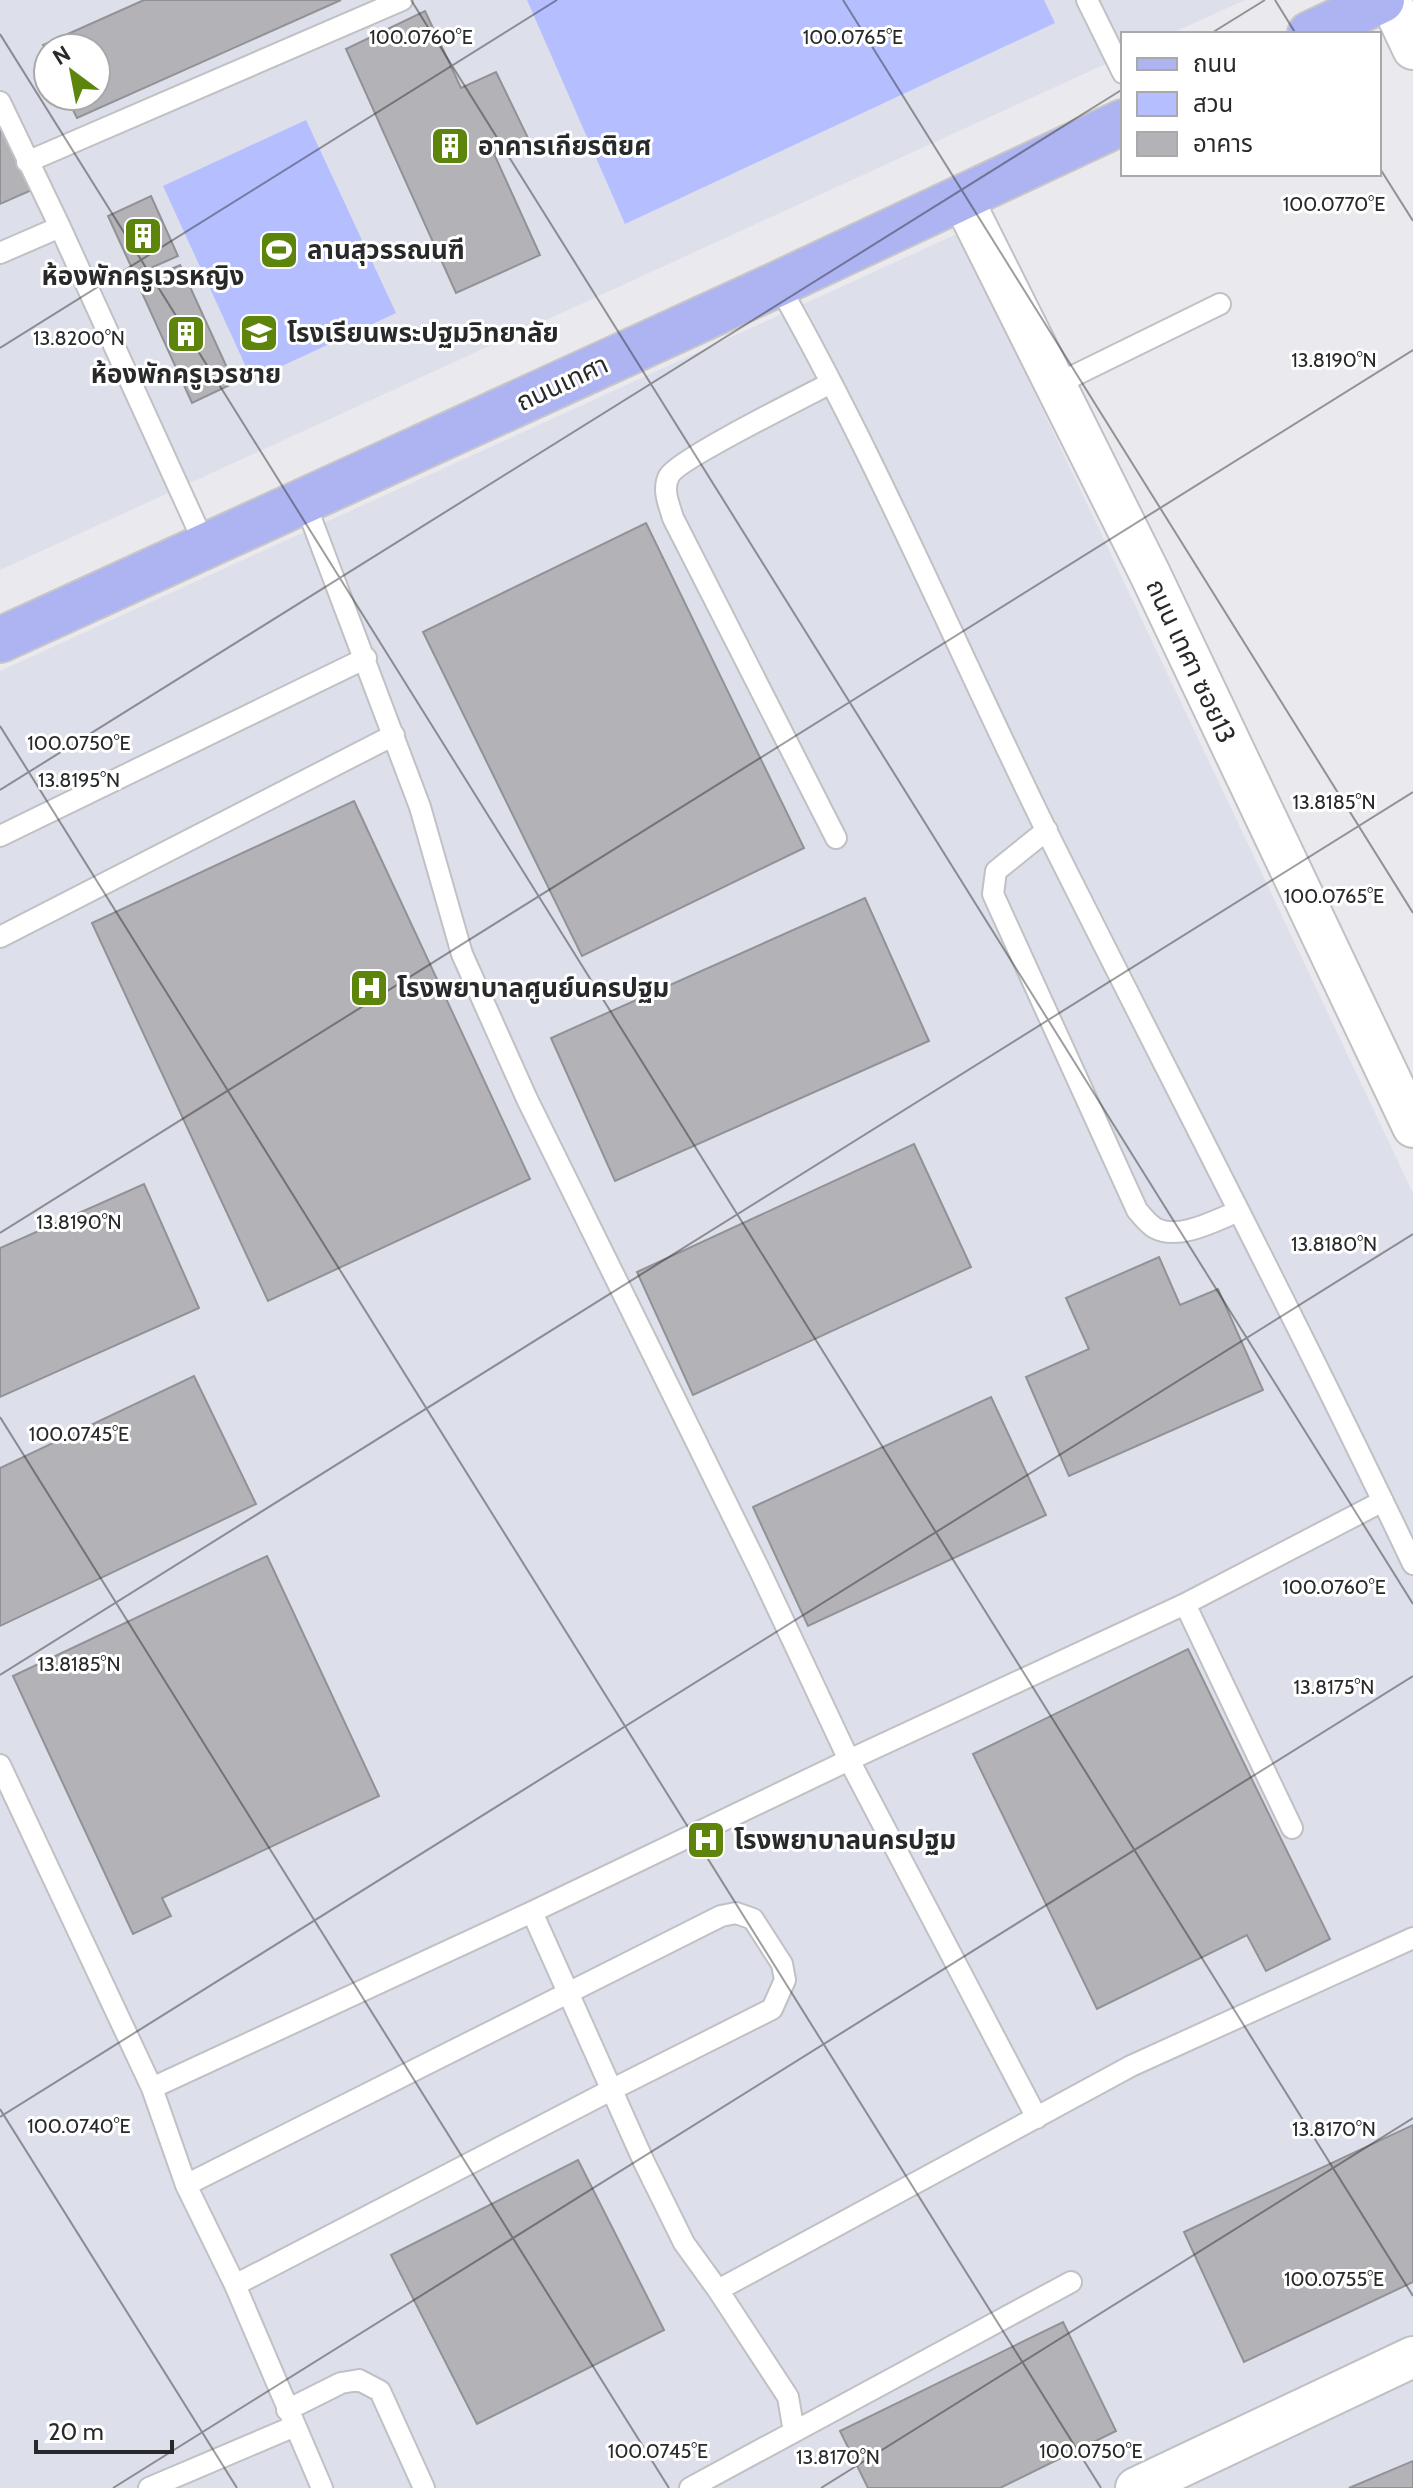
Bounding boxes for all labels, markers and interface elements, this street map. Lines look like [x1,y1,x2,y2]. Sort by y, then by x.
text: 100.0760°E [369,25,473,49]
text: 100.0765°E [803,25,903,49]
north arrow [32,32,112,112]
legend [1121,32,1381,176]
text: N [48,40,75,71]
text: ถนน [1193,49,1237,78]
text: สวน [1193,89,1233,118]
building icon: อาคารเกียรติยศ [429,125,471,167]
text: อาคาร [1193,129,1253,158]
place label: อาคารเกียรติยศ [478,130,651,162]
text: 100.0770°E [1283,192,1385,216]
building icon: ห้องพักครูเวรหญิง [122,215,164,257]
sports icon: ลานสุวรรณนฑี [258,229,300,271]
place label: ลานสุวรรณนฑี [307,234,465,266]
place label: ห้องพักครูเวรหญิง [42,260,244,292]
school or university icon: โรงเรียนพระปฐมวิทยาลัย [238,312,280,354]
building icon: ห้องพักครูเวรชาย [165,313,207,355]
place label: โรงเรียนพระปฐมวิทยาลัย [287,317,559,349]
text: 13.8200°N [33,326,125,350]
street label: ถนนเทศา [511,348,613,418]
text: 13.8190°N [1291,348,1377,372]
place label: ห้องพักครูเวรชาย [91,358,281,390]
street label: ถนน เทศา ซอย13 [1139,574,1243,748]
text: 100.0750°E [27,731,131,755]
text: 13.8195°N [38,768,120,792]
text: 13.8185°N [1293,790,1375,814]
text: 100.0765°E [1284,884,1384,908]
hospital icon: โรงพยาบาลศูนย์นครปฐม [348,967,390,1009]
place label: โรงพยาบาลศูนย์นครปฐม [397,972,669,1004]
text: 13.8190°N [36,1210,122,1234]
text: 13.8180°N [1291,1232,1377,1256]
text: 100.0745°E [29,1422,129,1446]
text: 100.0760°E [1282,1575,1386,1599]
text: 13.8185°N [38,1652,120,1676]
text: 13.8175°N [1294,1675,1374,1699]
hospital icon: โรงพยาบาลนครปฐม [685,1819,727,1861]
place label: โรงพยาบาลนครปฐม [734,1824,956,1856]
text: 100.0740°E [27,2114,131,2138]
text: 13.8170°N [1292,2117,1376,2141]
text: 100.0755°E [1284,2267,1384,2291]
scale bar [36,2404,172,2454]
text: 20 m [48,2417,104,2446]
text: 100.0745°E [608,2439,708,2463]
text: 100.0750°E [1039,2439,1143,2463]
text: 13.8170°N [796,2445,880,2469]

